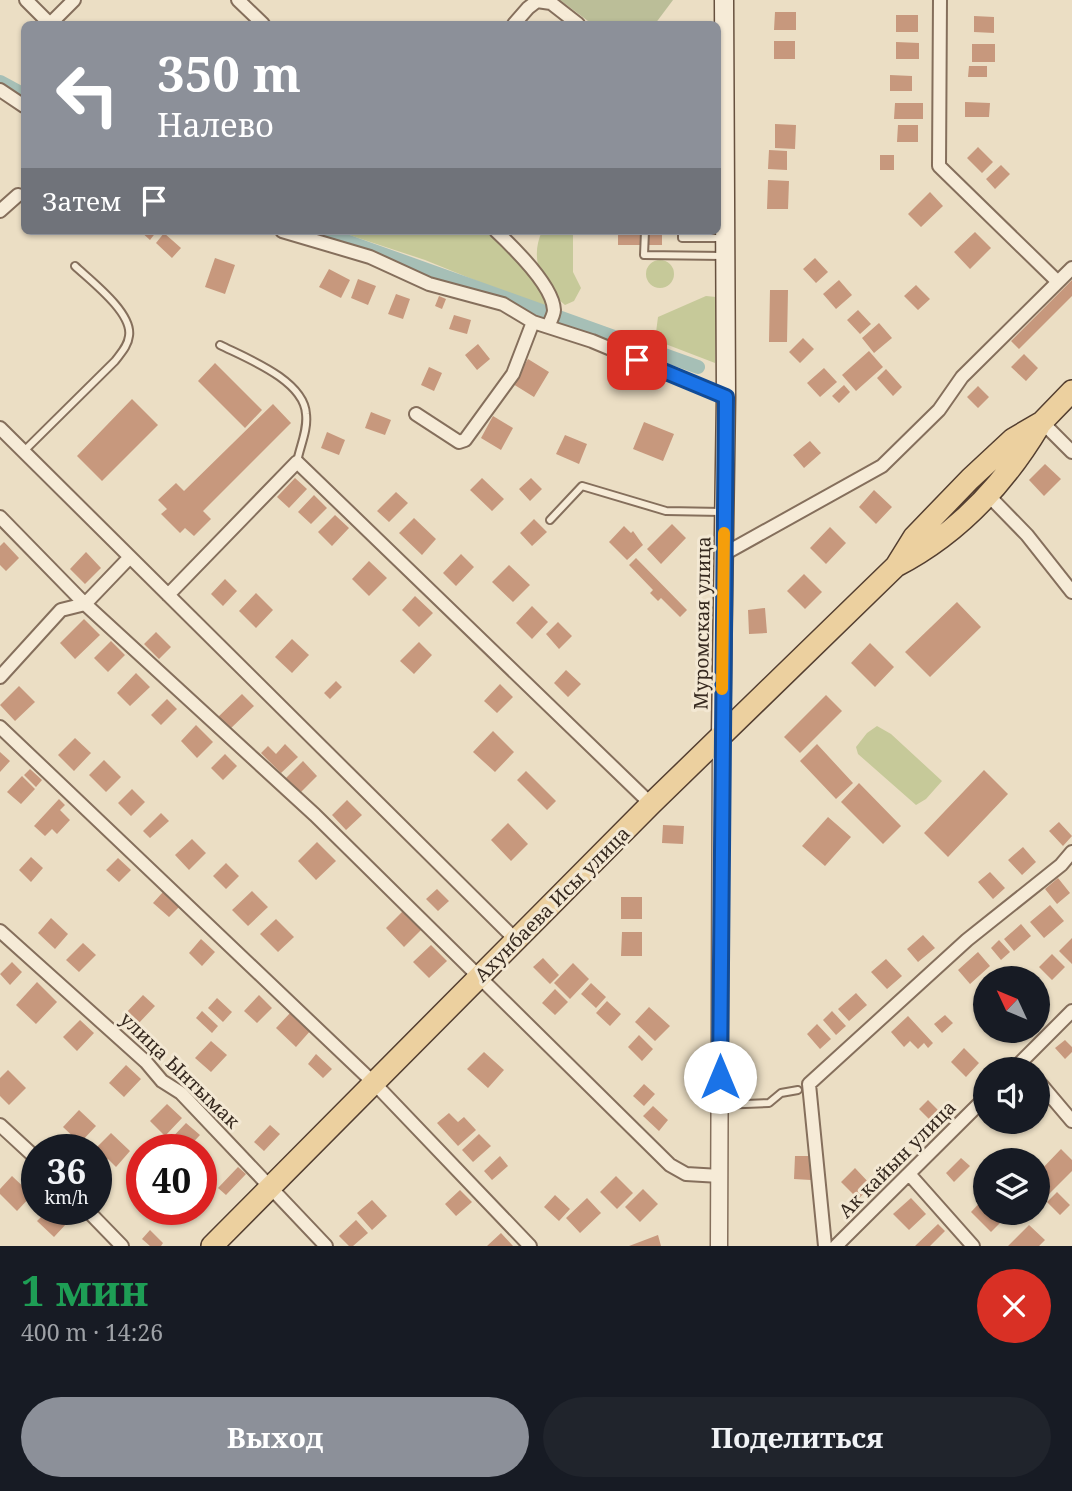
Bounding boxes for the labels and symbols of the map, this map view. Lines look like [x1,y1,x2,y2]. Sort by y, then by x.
pin [607,330,667,390]
street label: Муромская улица [687,536,717,710]
street label: Ахунбаева Исы улица [469,821,635,987]
north arrow [973,966,1050,1043]
street label: улица Ынтымак [114,1006,246,1134]
position arrow [683,1040,757,1114]
street label: Ак кайын улица [833,1095,961,1223]
speed limit sign: 40 [126,1134,217,1225]

